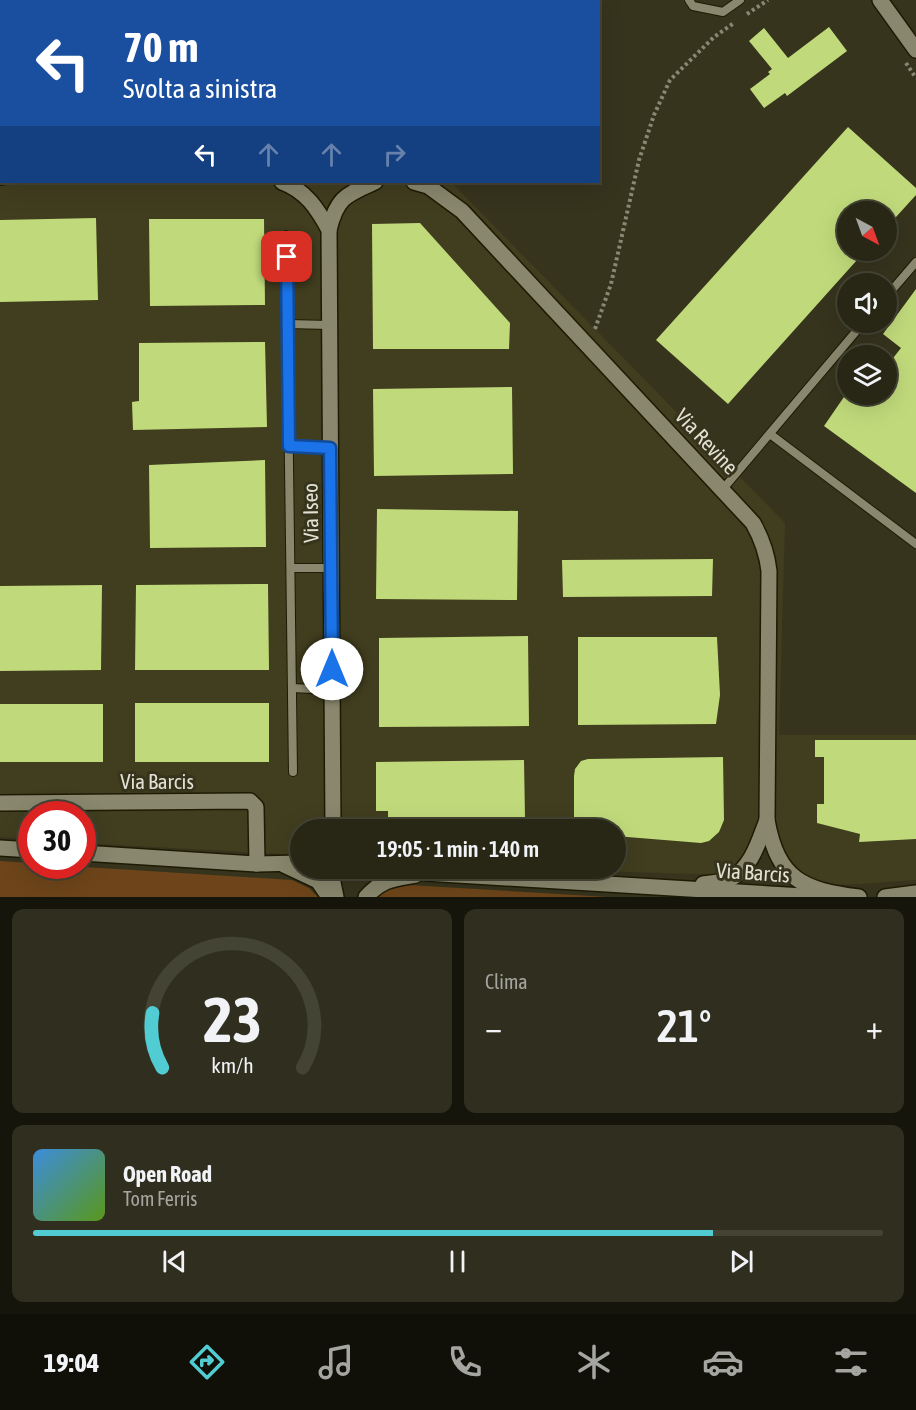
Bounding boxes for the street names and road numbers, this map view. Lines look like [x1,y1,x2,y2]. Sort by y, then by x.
street label: Via Revine [671,403,743,479]
street label: Via Iseo [297,483,323,543]
street label: Via Barcis [120,769,194,793]
street label: Via Barcis [715,857,791,887]

